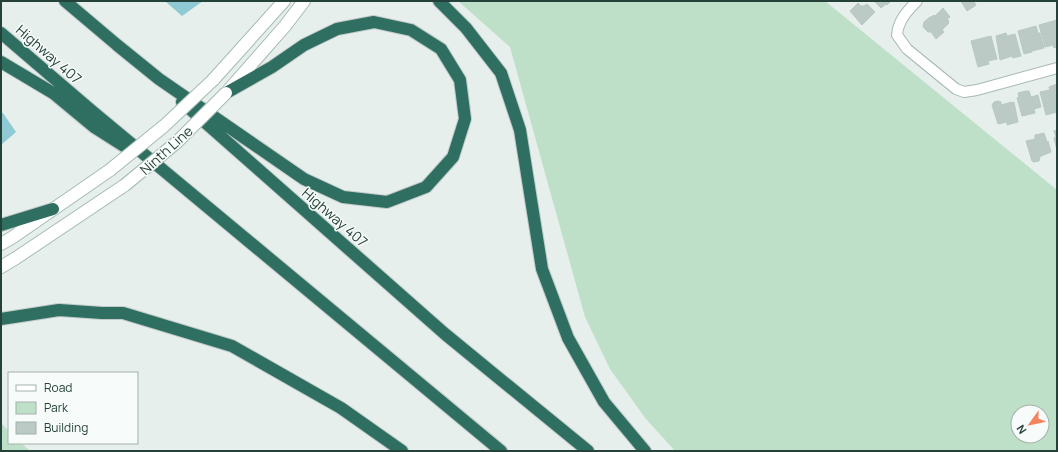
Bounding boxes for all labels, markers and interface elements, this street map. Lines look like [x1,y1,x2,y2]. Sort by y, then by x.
street label: Highway 407 [12,20,86,88]
street label: Ninth Line [136,121,196,179]
street label: Highway 407 [298,183,372,251]
legend [8,372,138,444]
text: Road [44,379,72,396]
text: Park [44,399,69,416]
north arrow [1010,404,1050,444]
text: Building [44,419,88,436]
text: N [1013,422,1030,437]

